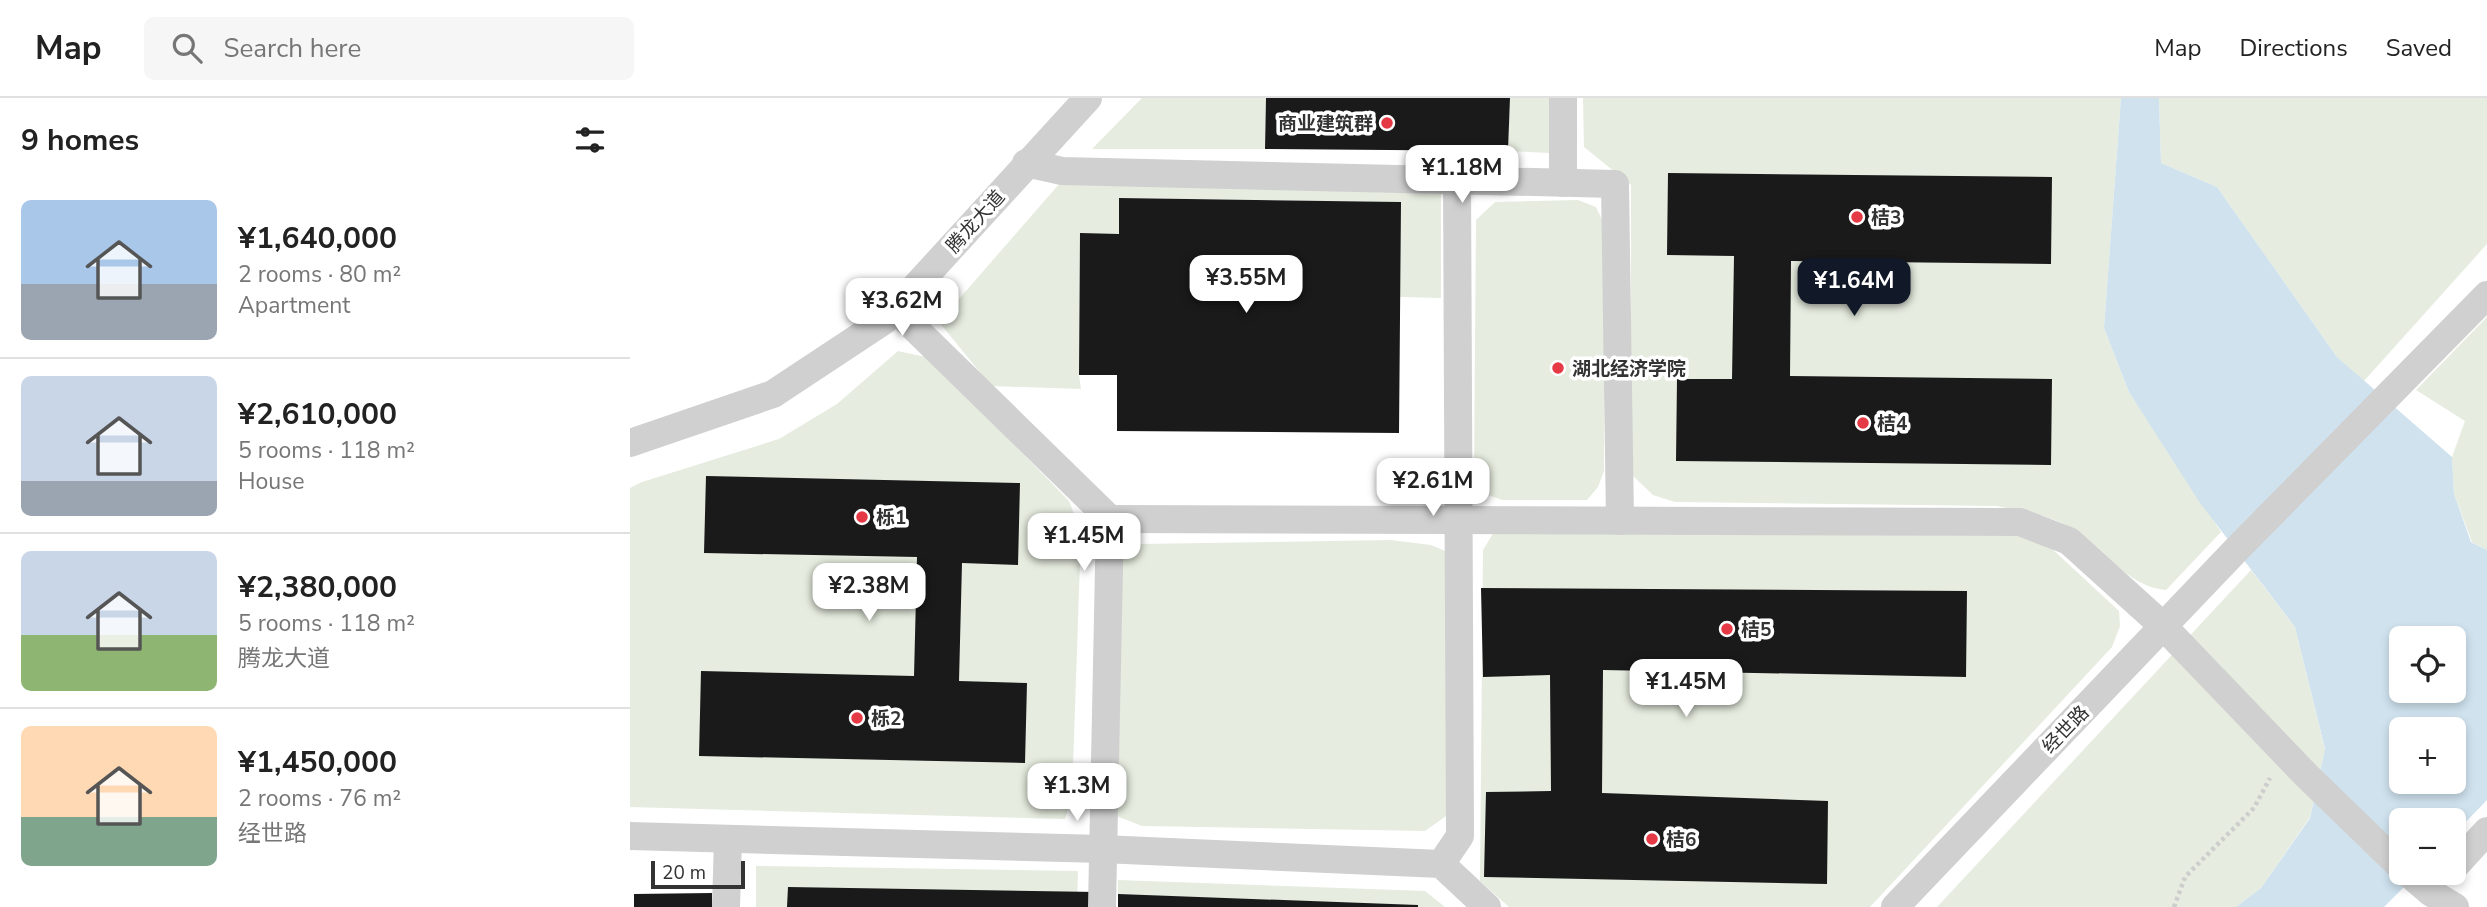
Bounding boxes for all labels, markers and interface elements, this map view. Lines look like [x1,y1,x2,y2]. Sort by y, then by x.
search box [144,17,634,80]
text: Map [35,26,102,71]
icon: search [168,29,206,67]
text: Search here [224,31,361,66]
text: Map [2154,32,2201,64]
text: Directions [2239,32,2348,64]
text: Saved [2386,32,2452,64]
place label: 商业建筑群 [1278,111,1373,137]
marker: 商业建筑群 [1379,115,1395,131]
text: 9 homes [21,120,139,161]
icon: filters [571,121,609,159]
pin: ¥1.18M [1405,146,1519,205]
text: ¥1.18M [1422,152,1502,183]
street label: 腾龙大道 [941,185,1011,259]
place label: 桔3 [1871,205,1901,231]
marker: 桔3 [1849,209,1865,225]
text: ¥1,640,000 [238,218,397,259]
icon: home [77,228,161,312]
pin: ¥3.55M [1189,256,1303,315]
pin: ¥1.64M [1797,258,1911,318]
text: 2 rooms · 80 m² [238,259,401,290]
text: ¥3.55M [1206,262,1286,293]
text: ¥1.64M [1814,265,1894,296]
pin: ¥3.62M [845,278,959,338]
text: ¥3.62M [862,285,942,316]
text: Apartment [238,290,350,321]
place label: 湖北经济学院 [1572,356,1686,382]
marker: 湖北经济学院 [1550,360,1566,376]
text: ¥2,610,000 [238,394,397,435]
icon: home [77,404,161,488]
place label: 桔4 [1877,411,1907,437]
marker: 桔4 [1855,415,1871,431]
text: 5 rooms · 118 m² [238,435,415,466]
pin: ¥2.61M [1376,458,1490,518]
text: ¥2.61M [1393,465,1473,496]
text: House [238,466,305,497]
place label: 栎1 [876,505,906,531]
marker: 栎1 [854,509,870,525]
pin: ¥1.45M [1027,514,1141,573]
text: ¥1.45M [1044,520,1124,551]
pin: ¥2.38M [812,564,926,623]
text: ¥2,380,000 [238,567,397,608]
text: ¥2.38M [829,570,909,601]
icon: home [77,579,161,663]
text: 5 rooms · 118 m² [238,608,415,639]
place label: 桔5 [1741,617,1771,643]
marker: 桔5 [1719,621,1735,637]
map controls [2389,626,2466,885]
button: locate [2389,626,2466,703]
text: 腾龙大道 [238,643,330,674]
pin: ¥1.45M [1629,660,1743,719]
text: ¥1.45M [1646,666,1726,697]
street label: 经世路 [2037,700,2095,759]
place label: 栎2 [871,706,901,732]
marker: 栎2 [849,710,865,726]
button: + [2389,717,2466,794]
text: ¥1,450,000 [238,742,397,783]
icon: home [77,754,161,838]
pin: ¥1.3M [1028,764,1126,823]
text: ¥1.3M [1043,770,1111,801]
text: 2 rooms · 76 m² [238,783,401,814]
button: − [2389,808,2466,885]
text: 经世路 [238,818,307,849]
place label: 桔6 [1666,827,1696,853]
marker: 桔6 [1644,831,1660,847]
scale bar [651,858,746,890]
text: 20 m [662,860,706,886]

